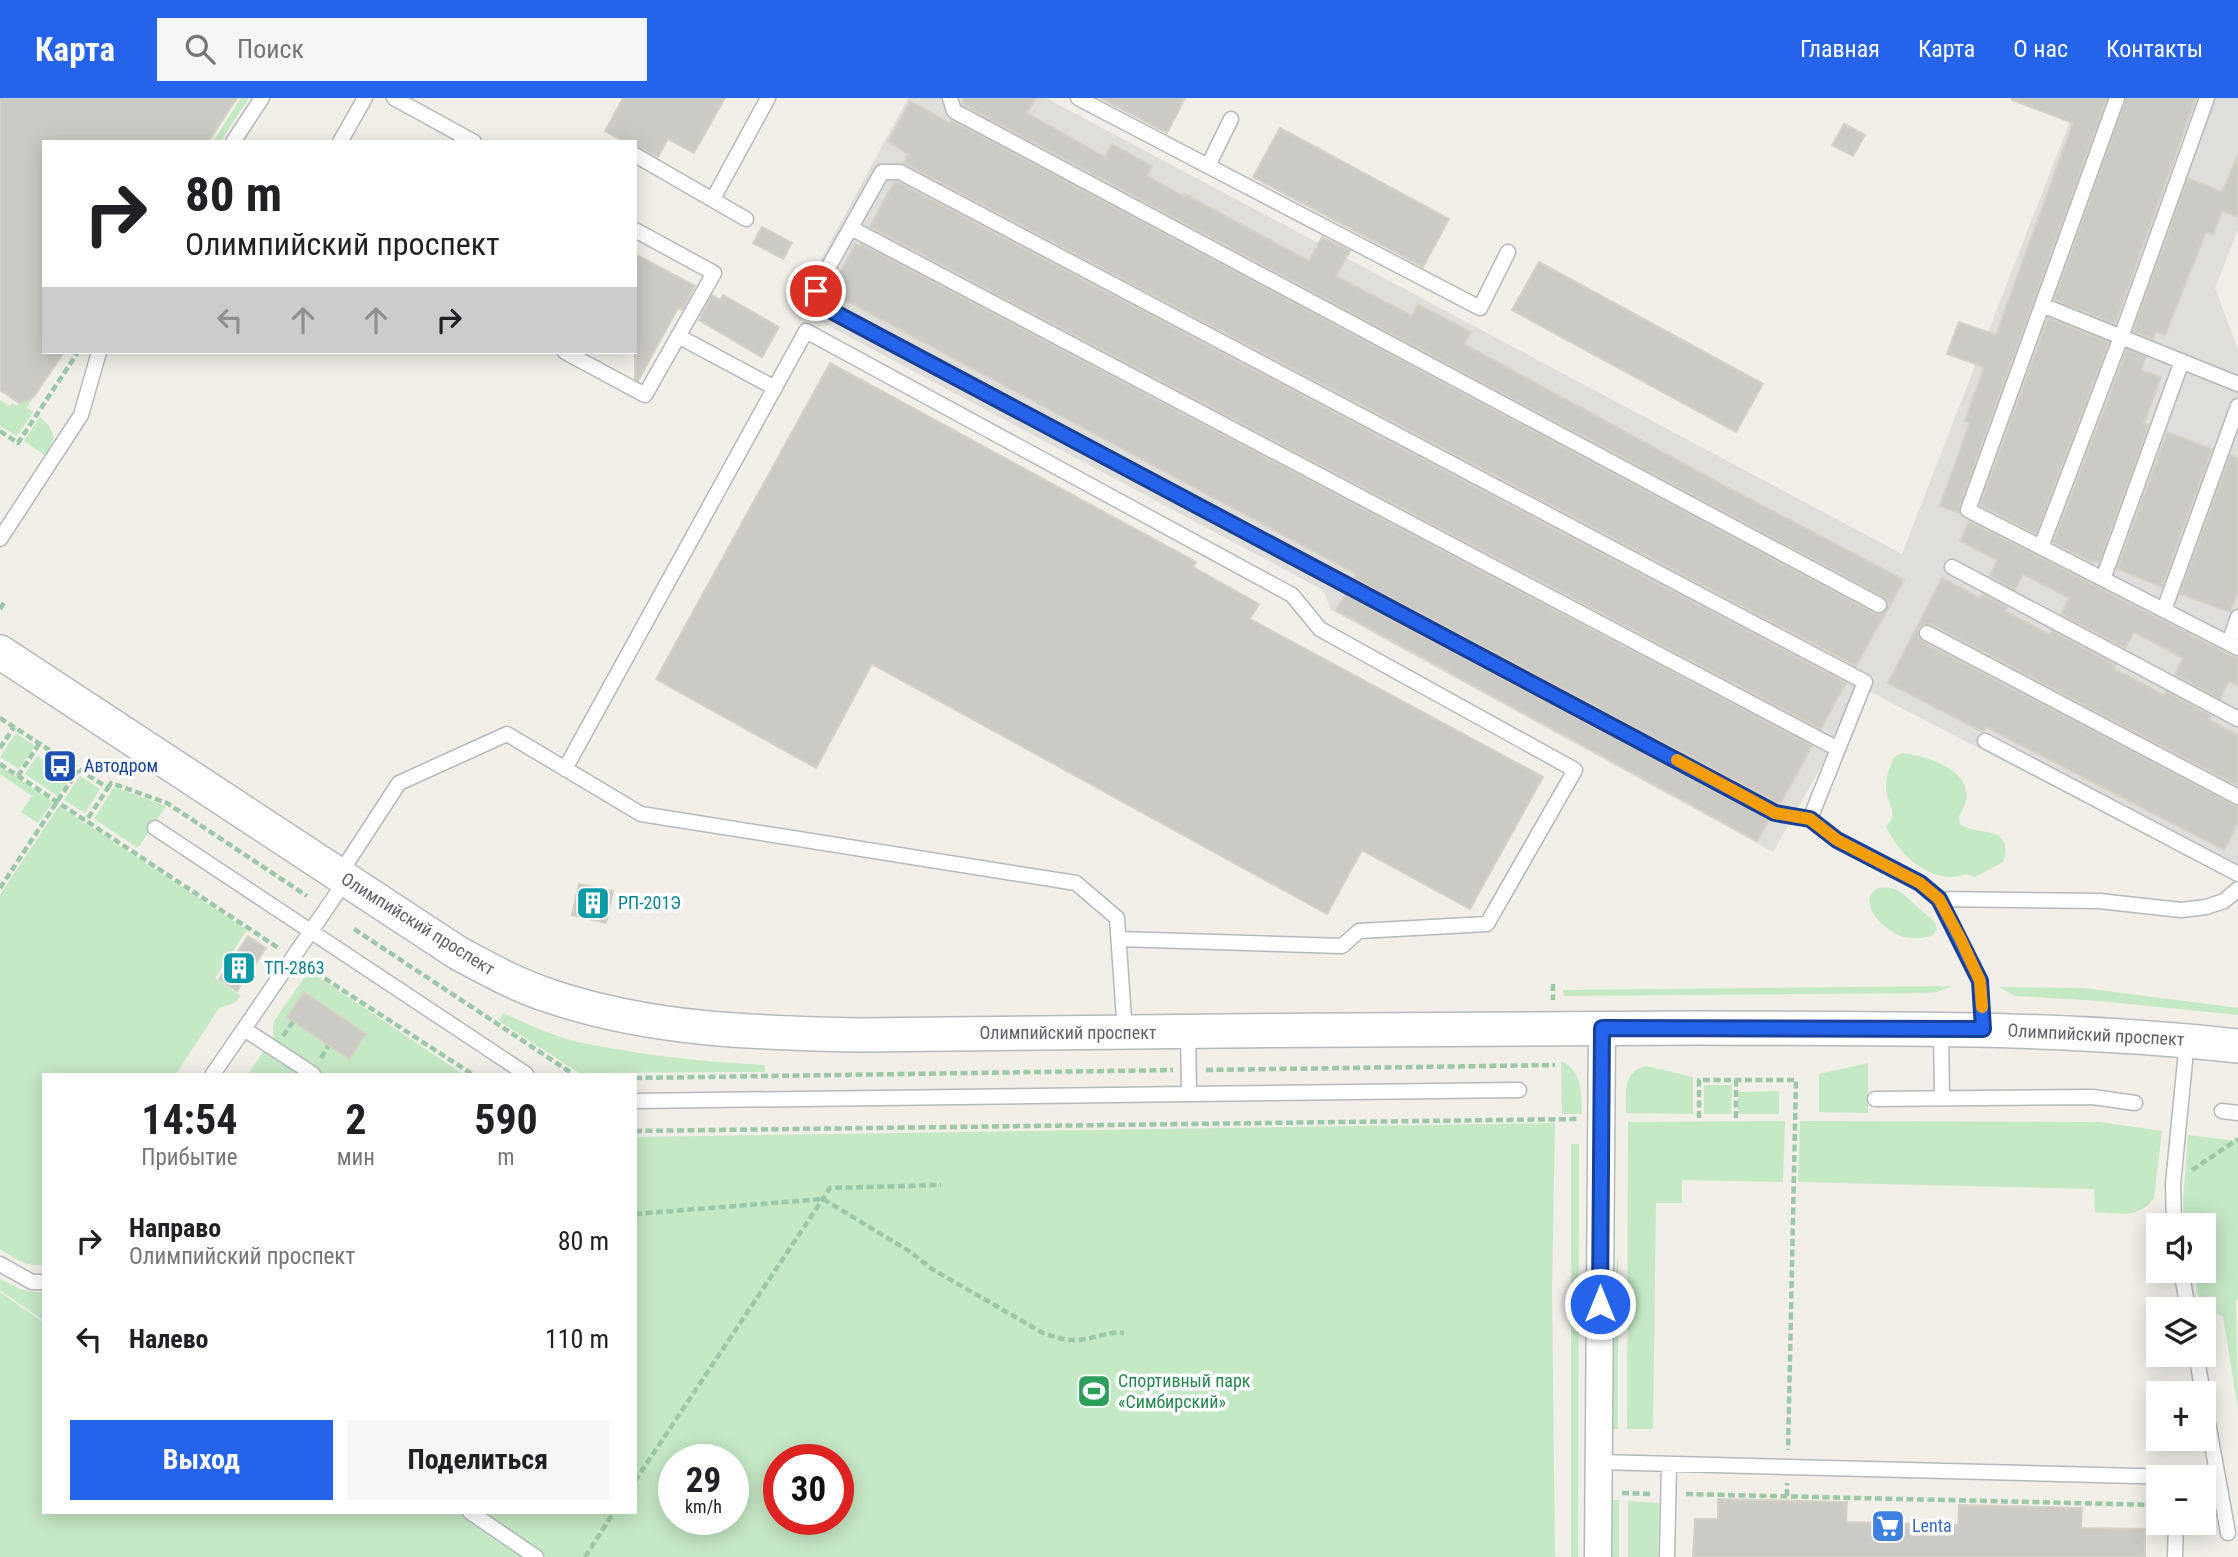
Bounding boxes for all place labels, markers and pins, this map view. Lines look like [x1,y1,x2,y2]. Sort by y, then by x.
pin [786,261,846,321]
bus stop icon: Автодром [41,747,79,785]
place label: Автодром [84,755,158,776]
building icon: РП-201Э [574,884,612,922]
place label: РП-201Э [618,892,681,913]
building icon: ТП-2863 [220,949,258,987]
place label: ТП-2863 [264,957,325,978]
place label: Спортивный парк «Симбирский» [1118,1370,1251,1412]
sports icon: Спортивный парк «Симбирский» [1075,1372,1113,1410]
supermarket icon: Lenta [1869,1507,1907,1545]
place label: Lenta [1912,1515,1952,1536]

